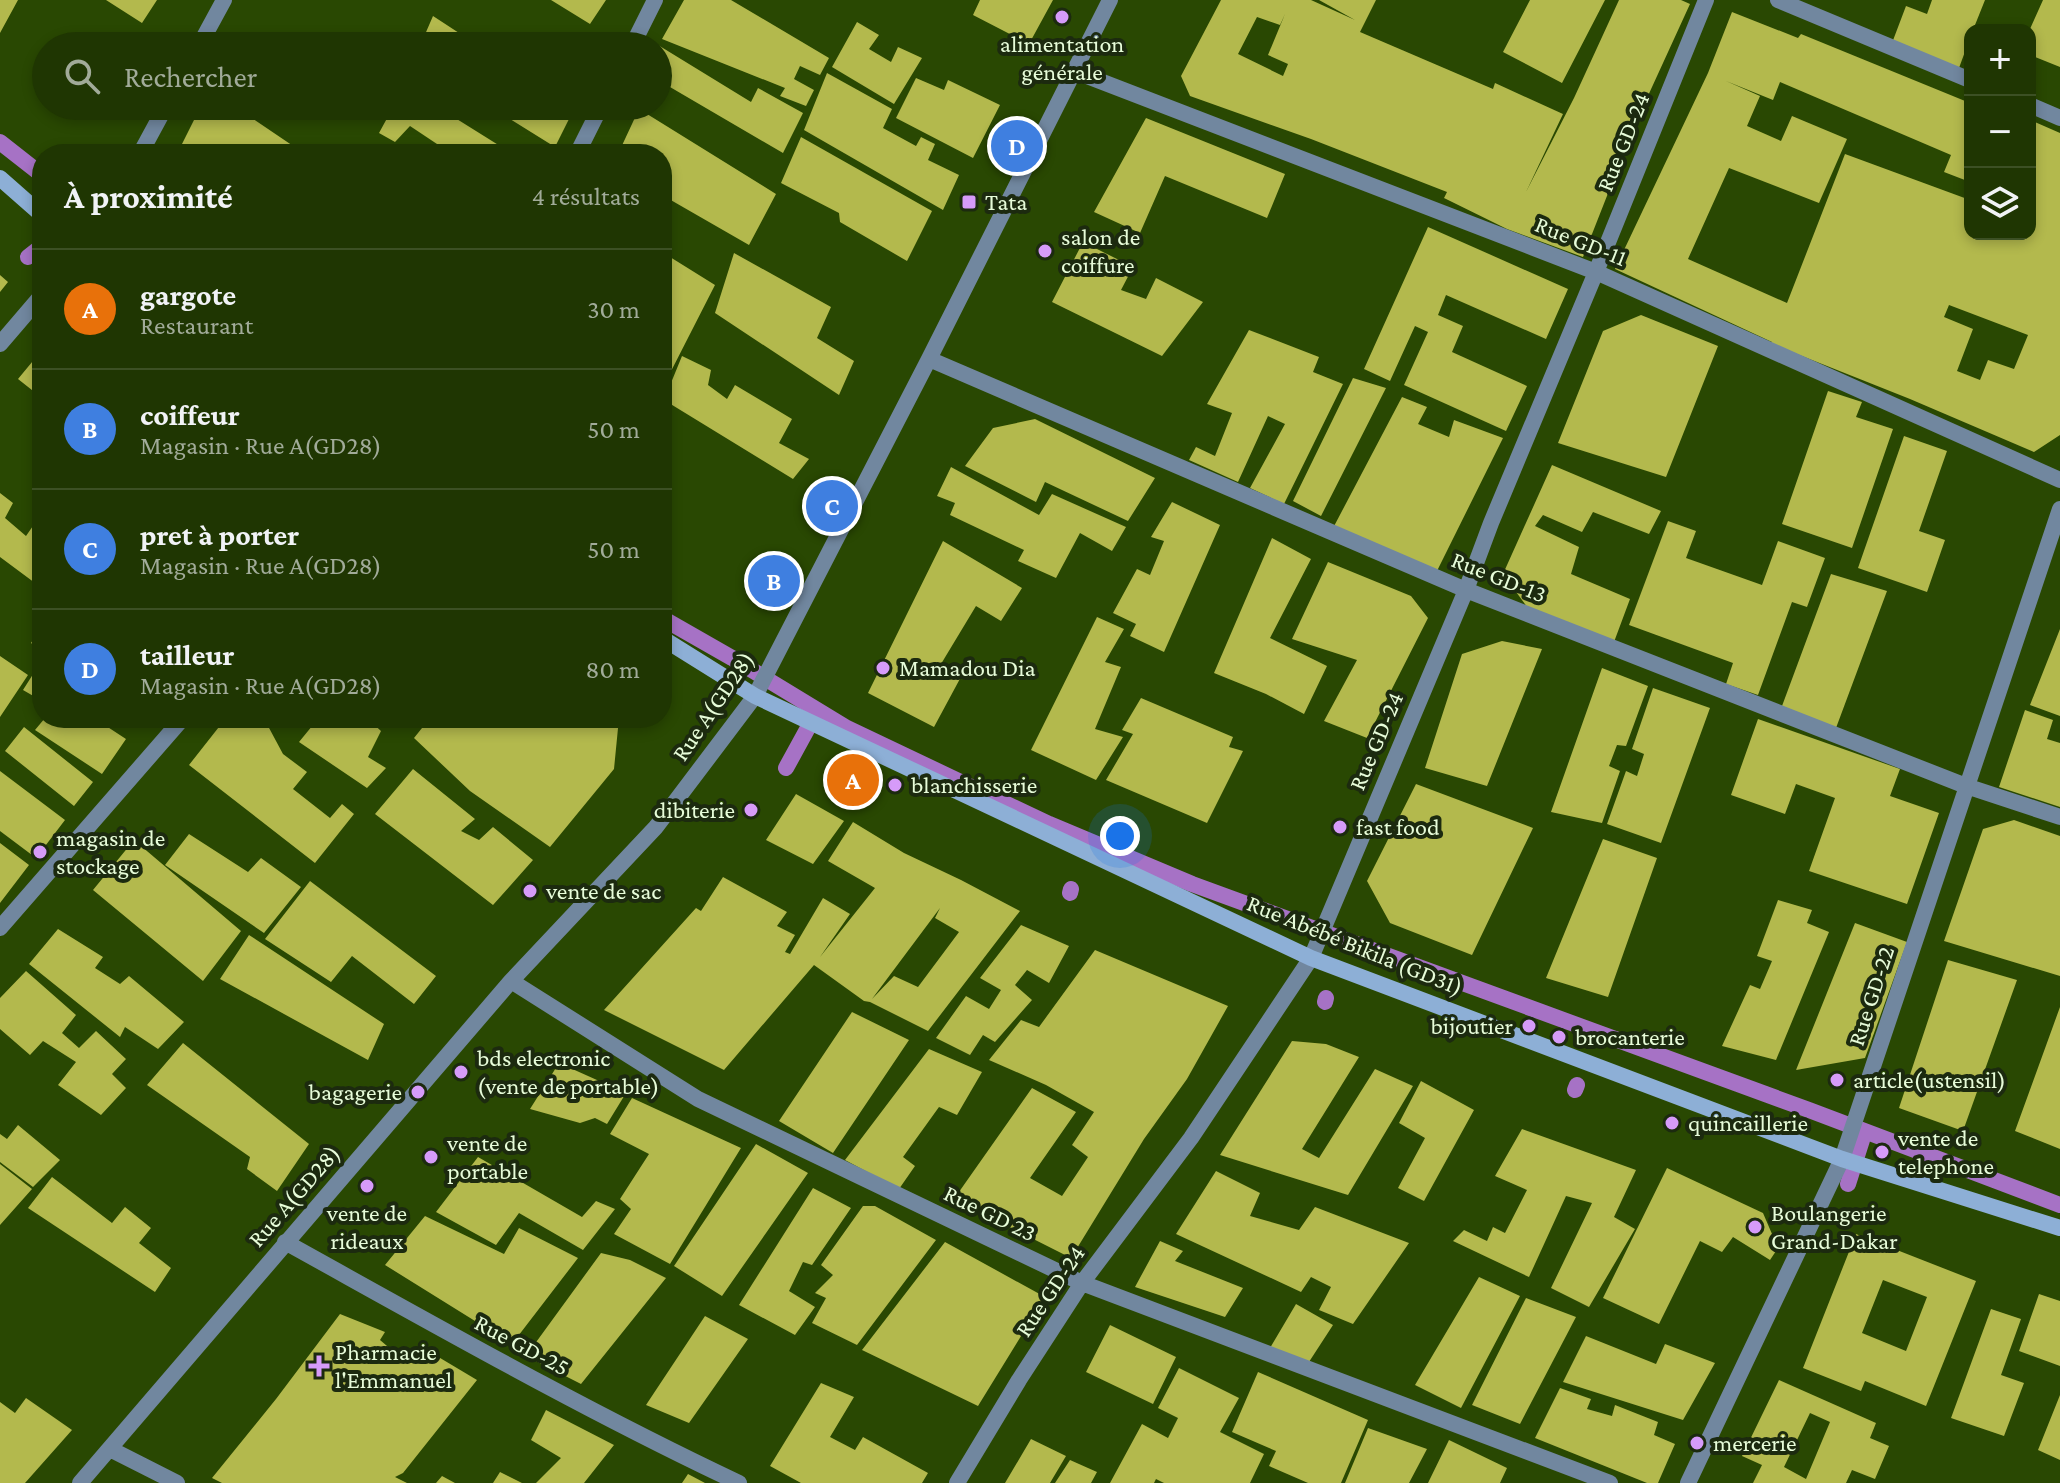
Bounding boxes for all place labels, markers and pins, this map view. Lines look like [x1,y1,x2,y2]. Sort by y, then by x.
marker: alimentation générale [1053,8,1071,26]
place label: alimentation générale [1000,30,1124,85]
pin: D [991,116,1043,176]
place label: Tata [985,188,1027,215]
marker: Tata [960,193,978,211]
place label: salon de coiffure [1061,223,1140,278]
marker: salon de coiffure [1036,242,1054,260]
pin: C [806,476,858,536]
pin: B [748,551,800,611]
place label: Mamadou Dia [899,654,1036,681]
marker: Mamadou Dia [874,659,892,677]
pin: A [827,750,879,810]
place label: blanchisserie [911,771,1037,798]
marker: blanchisserie [886,776,904,794]
place label: dibiterie [654,796,735,823]
marker: dibiterie [742,801,760,819]
place label: fast food [1356,813,1440,840]
marker: fast food [1331,818,1349,836]
place label: magasin de stockage [56,824,165,879]
marker: magasin de stockage [31,843,49,861]
place label: vente de sac [545,877,661,904]
marker: vente de sac [521,882,539,900]
place label: bijoutier [1431,1012,1513,1039]
marker: bijoutier [1520,1017,1538,1035]
place label: brocanterie [1575,1023,1685,1050]
marker: brocanterie [1550,1028,1568,1046]
place label: bds electronic (vente de portable) [477,1044,659,1100]
marker: bds electronic (vente de portable) [452,1063,470,1081]
place label: article(ustensil) [1853,1066,2006,1094]
marker: article(ustensil) [1828,1071,1846,1089]
place label: bagagerie [309,1078,402,1105]
marker: bagagerie [409,1083,427,1101]
place label: quincaillerie [1688,1109,1808,1136]
marker: quincaillerie [1663,1114,1681,1132]
place label: vente de telephone [1897,1124,1994,1179]
place label: vente de portable [446,1129,528,1184]
marker: vente de telephone [1873,1143,1891,1161]
marker: vente de portable [422,1148,440,1166]
marker: vente de rideaux [358,1177,376,1195]
place label: vente de rideaux [326,1199,407,1254]
place label: Boulangerie Grand-Dakar [1771,1199,1898,1254]
marker: Boulangerie Grand-Dakar [1746,1218,1764,1236]
place label: Pharmacie l'Emmanuel [335,1338,452,1393]
marker: Pharmacie l'Emmanuel [310,1357,328,1375]
place label: mercerie [1713,1429,1797,1456]
marker: mercerie [1688,1434,1706,1452]

